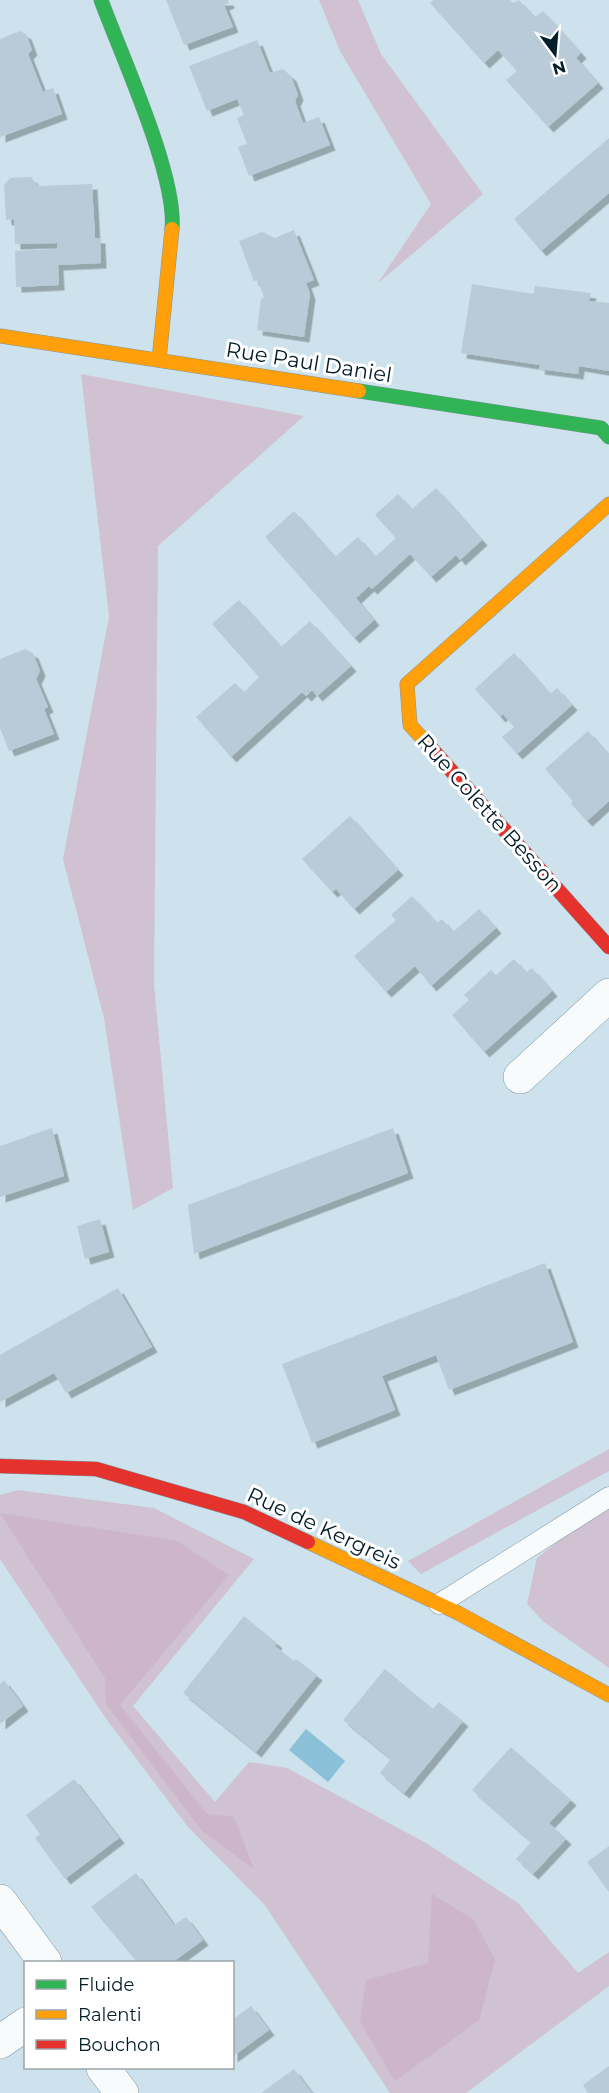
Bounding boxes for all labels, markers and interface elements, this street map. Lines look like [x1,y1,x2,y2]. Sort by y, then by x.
north arrow [525,24,585,84]
text: N [550,57,568,79]
street label: Rue Paul Daniel [224,337,394,387]
street label: Rue Colette Besson [412,729,568,897]
street label: Rue de Kergreis [243,1482,405,1574]
legend [24,1961,234,2069]
text: Fluide [78,1974,134,1996]
text: Ralenti [78,2004,142,2026]
text: Bouchon [78,2034,161,2056]

